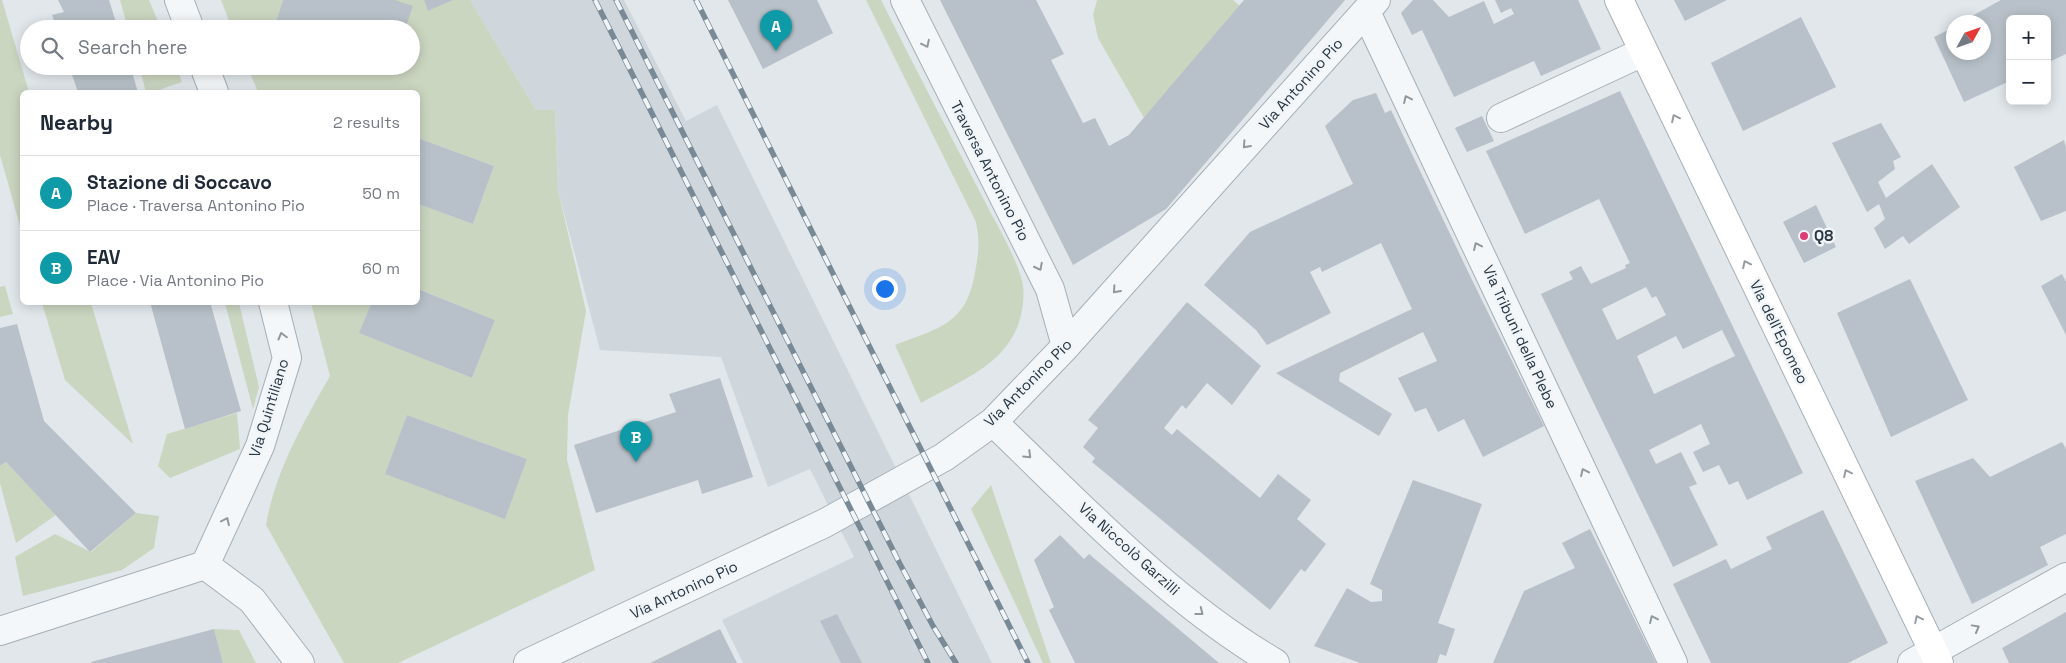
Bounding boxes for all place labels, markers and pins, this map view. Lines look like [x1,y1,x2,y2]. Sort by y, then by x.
pin: A [760,10,792,51]
place label: Q8 [1814,226,1833,245]
marker: Q8 [1798,230,1810,242]
pin: B [620,421,652,462]

